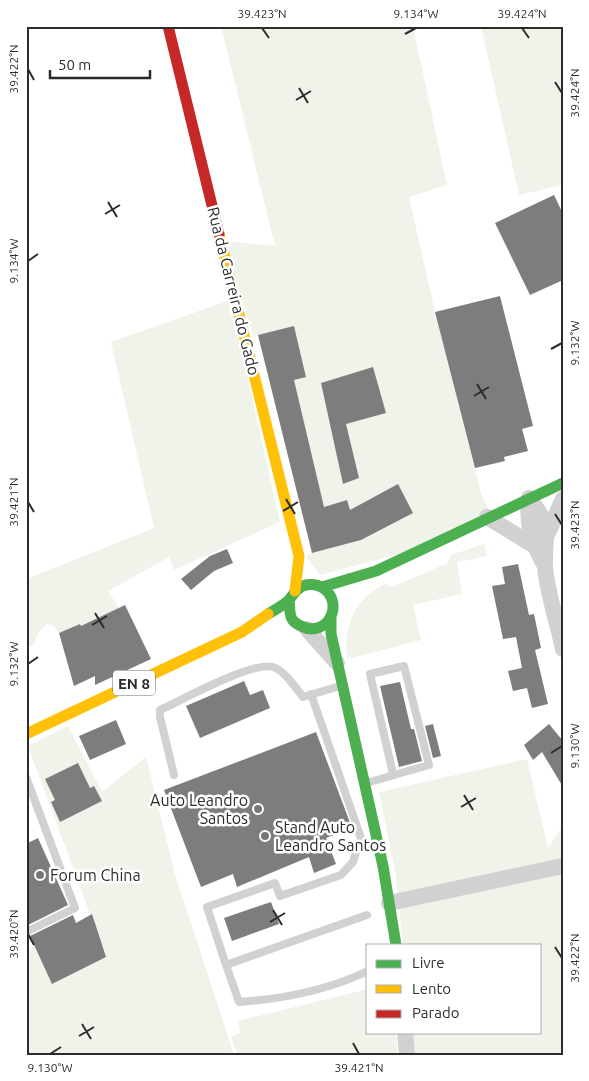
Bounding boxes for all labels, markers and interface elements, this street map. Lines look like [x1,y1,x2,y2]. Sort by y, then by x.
text: 39.423°N [237,7,287,20]
text: 9.134°W [394,7,439,20]
text: 39.424°N [497,7,547,20]
text: 39.422°N [7,44,20,94]
scale bar [50,48,150,80]
text: 50 m [58,56,91,73]
text: 39.424°N [568,68,581,118]
street label: Rua da Carreira do Gado [204,205,264,377]
text: 9.134°W [7,239,20,284]
text: 9.132°W [568,321,581,366]
text: 39.421°N [7,477,20,527]
text: 39.423°N [568,500,581,550]
text: 9.132°W [7,642,20,687]
road number: EN 8 [113,670,155,696]
text: 9.130°W [568,724,581,769]
place label: Auto Leandro Santos [150,791,248,827]
marker: Auto Leandro Santos [252,803,264,815]
place label: Stand Auto Leandro Santos [275,818,386,854]
marker: Stand Auto Leandro Santos [259,830,271,842]
place label: Forum China [50,866,141,884]
marker: Forum China [34,869,46,881]
text: 39.420°N [7,909,20,959]
text: 39.422°N [568,933,581,983]
legend [366,944,542,1034]
text: Livre [412,954,445,971]
text: Lento [412,980,451,997]
text: Parado [412,1004,459,1021]
text: 9.130°W [28,1061,73,1074]
text: 39.421°N [334,1061,384,1074]

